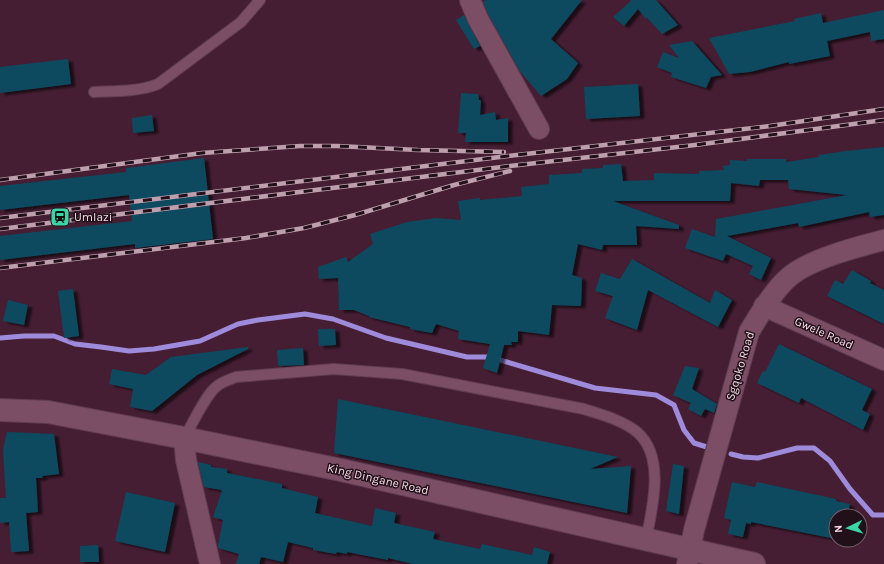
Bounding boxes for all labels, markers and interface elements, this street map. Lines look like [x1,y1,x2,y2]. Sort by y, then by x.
station icon: Umlazi [49,206,71,228]
place label: Umlazi [74,210,112,224]
street label: Gwele Road [793,314,855,352]
street label: Sgqoko Road [723,330,757,402]
street label: King Dingane Road [326,461,430,497]
north arrow [828,508,868,548]
text: N [832,524,845,533]

